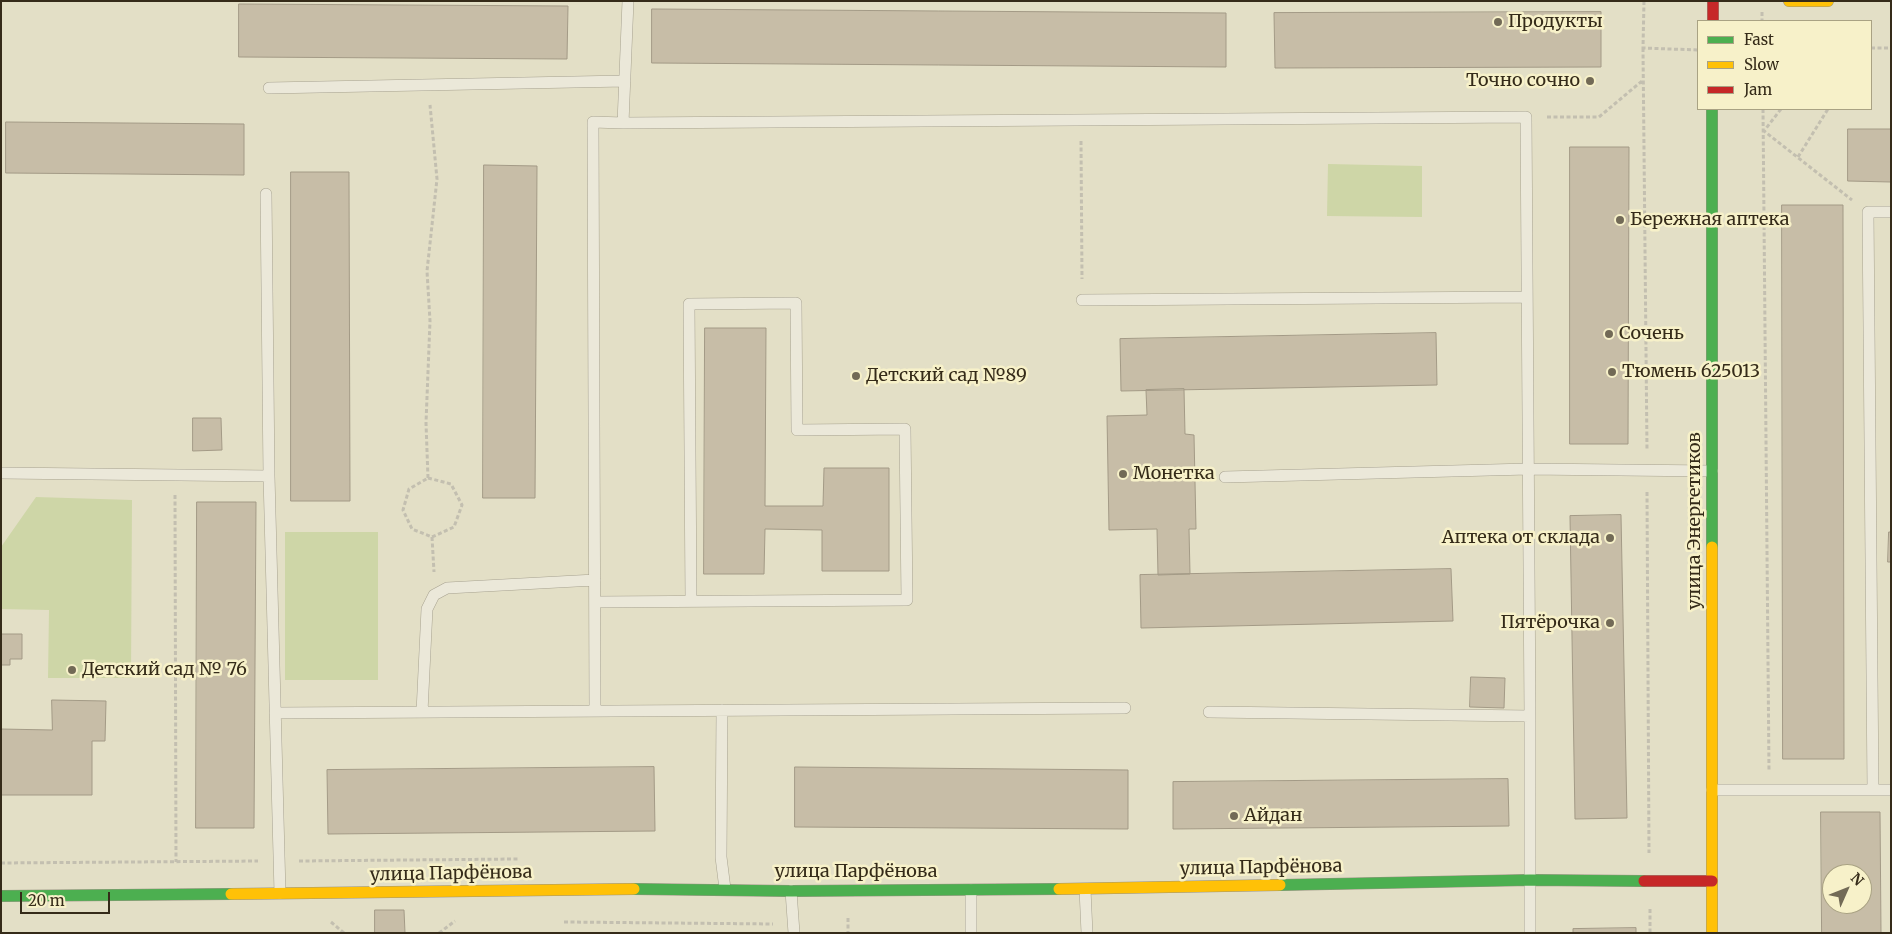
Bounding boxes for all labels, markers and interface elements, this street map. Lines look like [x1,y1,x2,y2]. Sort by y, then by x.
place label: Продукты [1508,11,1603,33]
marker: Продукты [1492,16,1504,28]
legend [1697,20,1872,110]
text: Fast [1744,30,1774,49]
text: Slow [1744,55,1779,74]
place label: Точно сочно [1466,70,1580,92]
marker: Точно сочно [1584,75,1596,87]
text: Jam [1744,80,1772,99]
place label: Бережная аптека [1630,209,1789,231]
marker: Бережная аптека [1614,214,1626,226]
place label: Сочень [1619,323,1684,345]
marker: Сочень [1603,328,1615,340]
place label: Тюмень 625013 [1622,361,1760,383]
place label: Детский сад №89 [866,365,1027,387]
marker: Тюмень 625013 [1606,366,1618,378]
marker: Детский сад №89 [850,370,862,382]
street label: улица Энергетиков [1684,432,1706,610]
place label: Монетка [1133,463,1215,485]
marker: Монетка [1117,468,1129,480]
place label: Аптека от склада [1442,527,1600,549]
marker: Аптека от склада [1604,532,1616,544]
place label: Пятёрочка [1501,612,1600,634]
marker: Пятёрочка [1604,617,1616,629]
place label: Детский сад № 76 [82,659,247,681]
marker: Детский сад № 76 [66,664,78,676]
place label: Айдан [1244,805,1302,827]
marker: Айдан [1228,810,1240,822]
street label: улица Парфёнова [1179,856,1343,880]
street label: улица Парфёнова [775,861,937,883]
street label: улица Парфёнова [369,862,533,886]
north arrow [1822,864,1872,914]
text: N [1847,869,1867,890]
scale bar [22,882,112,914]
text: 20 m [28,891,65,910]

